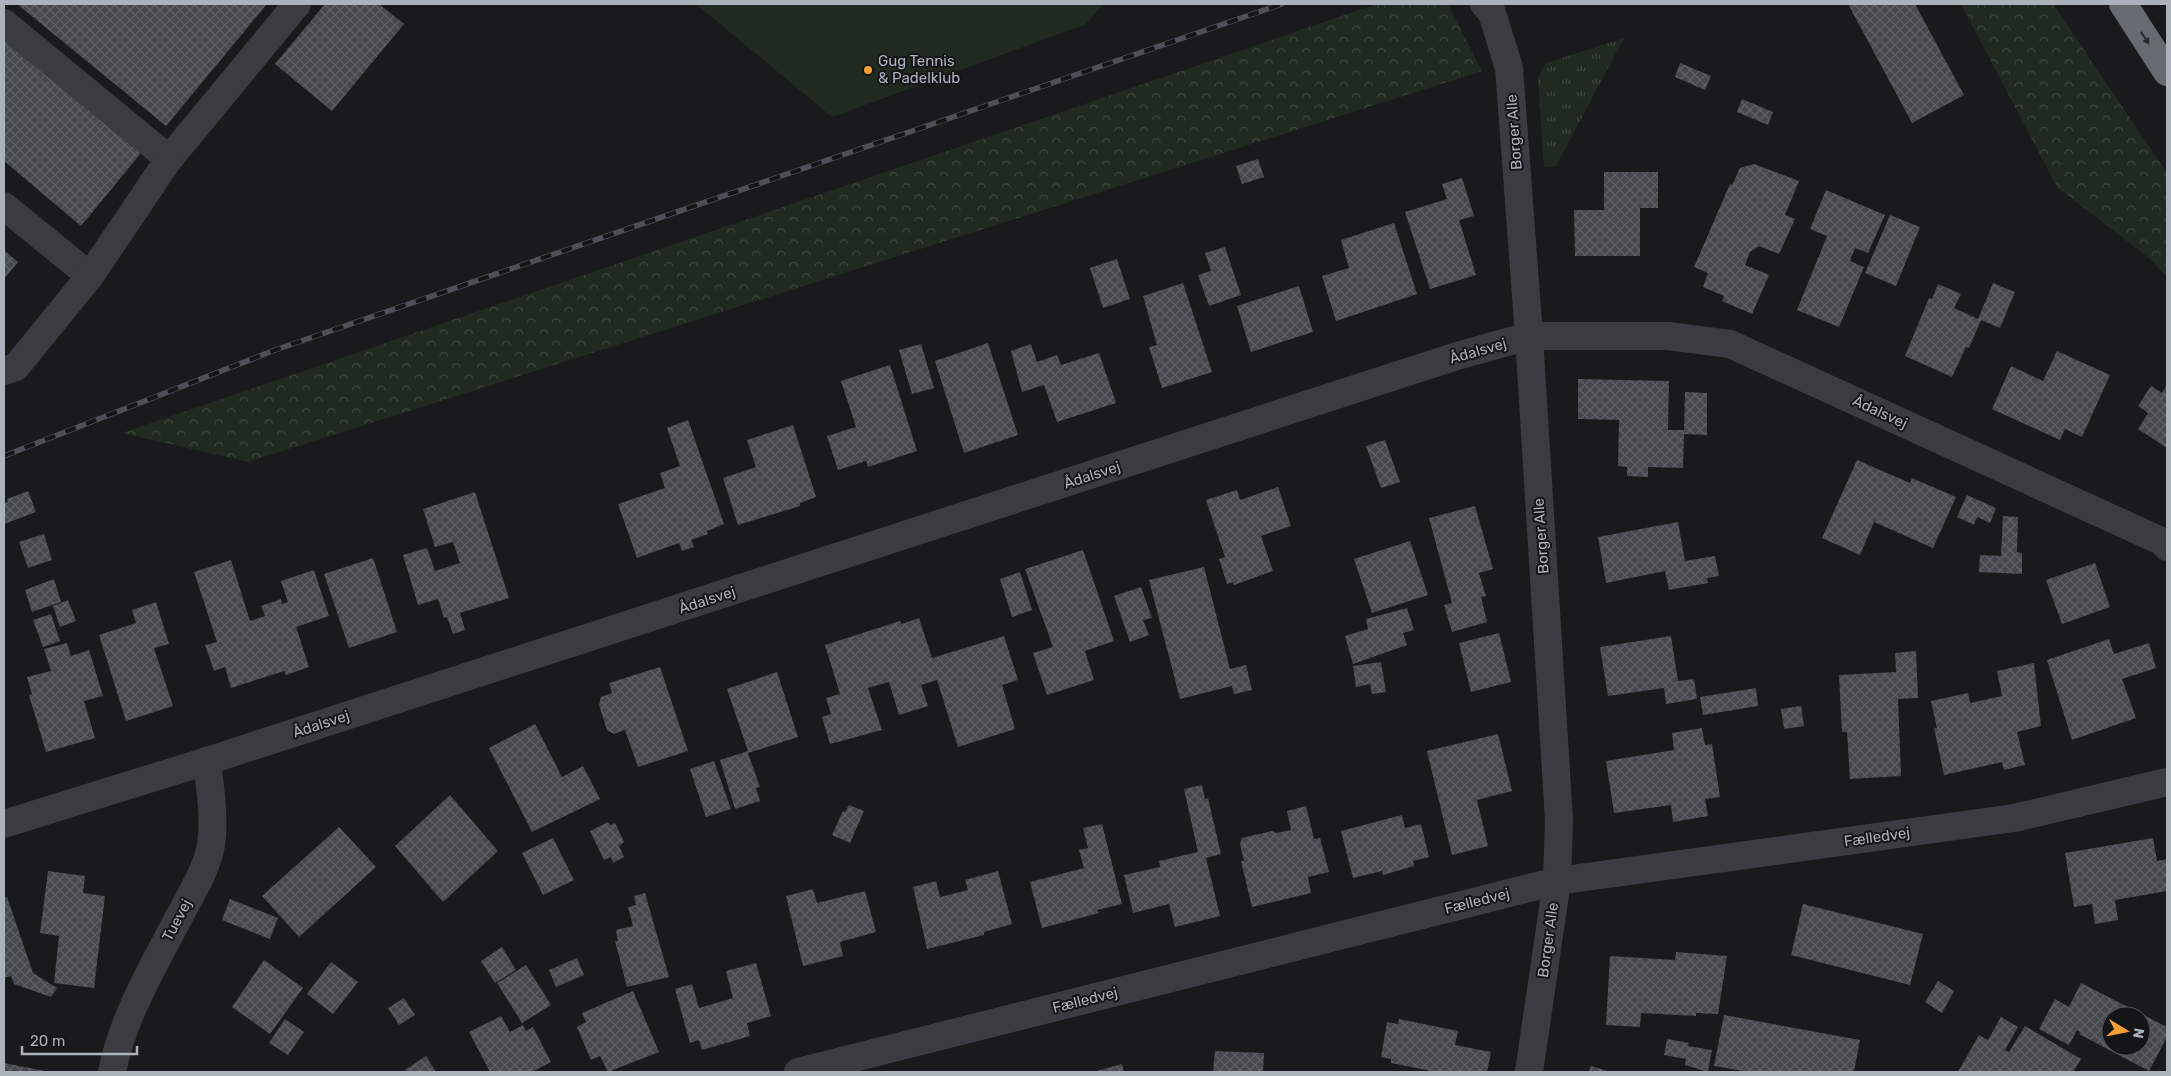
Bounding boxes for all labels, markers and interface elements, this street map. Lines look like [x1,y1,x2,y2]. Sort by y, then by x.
one-way arrow [2140,31,2150,45]
place label: Gug Tennis & Padelklub [878,52,960,87]
marker: Gug Tennis & Padelklub [862,64,874,76]
street label: Borger Alle [1502,94,1526,170]
street label: Ådalsvej [1447,334,1509,368]
street label: Ådalsvej [1850,391,1910,433]
street label: Ådalsvej [1061,457,1123,493]
street label: Borger Alle [1529,498,1553,574]
street label: Ådalsvej [676,582,738,618]
street label: Ådalsvej [290,706,352,742]
street label: Fælledvej [1843,823,1911,851]
street label: Fælledvej [1443,884,1511,918]
street label: Tuevej [159,896,195,944]
street label: Borger Alle [1534,901,1562,979]
street label: Fælledvej [1051,983,1119,1017]
north arrow [2101,1006,2151,1056]
scale bar [22,1024,138,1056]
text: N [2129,1027,2148,1040]
text: 20 m [30,1032,65,1050]

